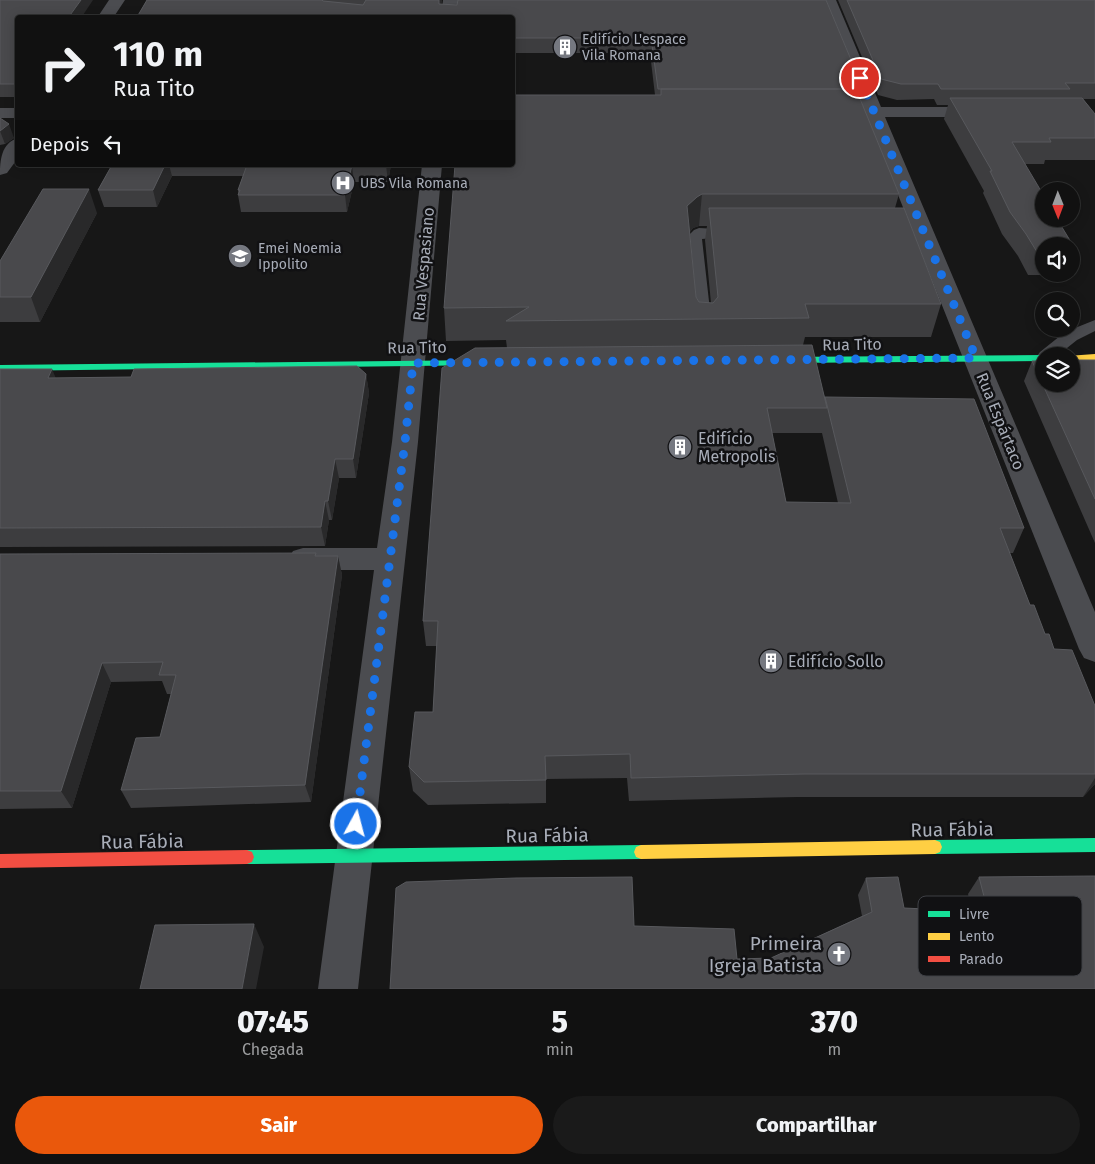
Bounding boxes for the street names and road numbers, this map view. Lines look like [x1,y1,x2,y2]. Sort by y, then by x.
street label: Rua Vespasiano [409,206,438,322]
street label: Rua Tito [822,334,882,355]
street label: Rua Tito [387,337,447,358]
street label: Rua Espártaco [972,370,1029,473]
street label: Rua Fábia [910,817,994,842]
street label: Rua Fábia [505,823,589,848]
street label: Rua Fábia [100,829,184,854]

